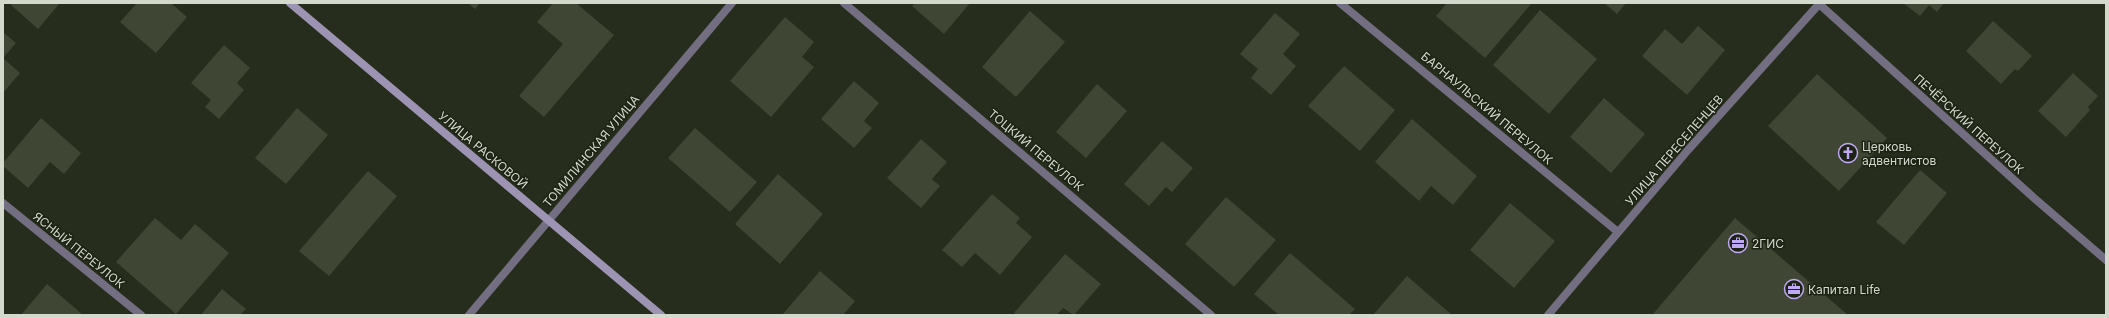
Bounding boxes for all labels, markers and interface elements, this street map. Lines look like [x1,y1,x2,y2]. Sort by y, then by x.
street label: БАРНАУЛЬСКИЙ ПЕРЕУЛОК [1418,48,1556,168]
street label: ПЕЧЁРСКИЙ ПЕРЕУЛОК [1911,71,2027,177]
street label: ТОМИЛИНСКАЯ УЛИЦА [540,92,642,210]
street label: УЛИЦА ПЕРЕСЕЛЕНЦЕВ [1622,92,1726,208]
street label: ТОЦКИЙ ПЕРЕУЛОК [985,106,1087,194]
street label: УЛИЦА РАСКОВОЙ [435,108,531,192]
place label: Церковь адвентистов [1862,139,1936,168]
church icon: Церковь адвентистов [1837,142,1859,164]
street label: ЯСНЫЙ ПЕРЕУЛОК [30,209,128,291]
office icon: 2ГИС [1727,232,1749,254]
place label: 2ГИС [1752,236,1784,251]
office icon: Капитал Life [1783,278,1805,300]
place label: Капитал Life [1808,282,1880,297]

